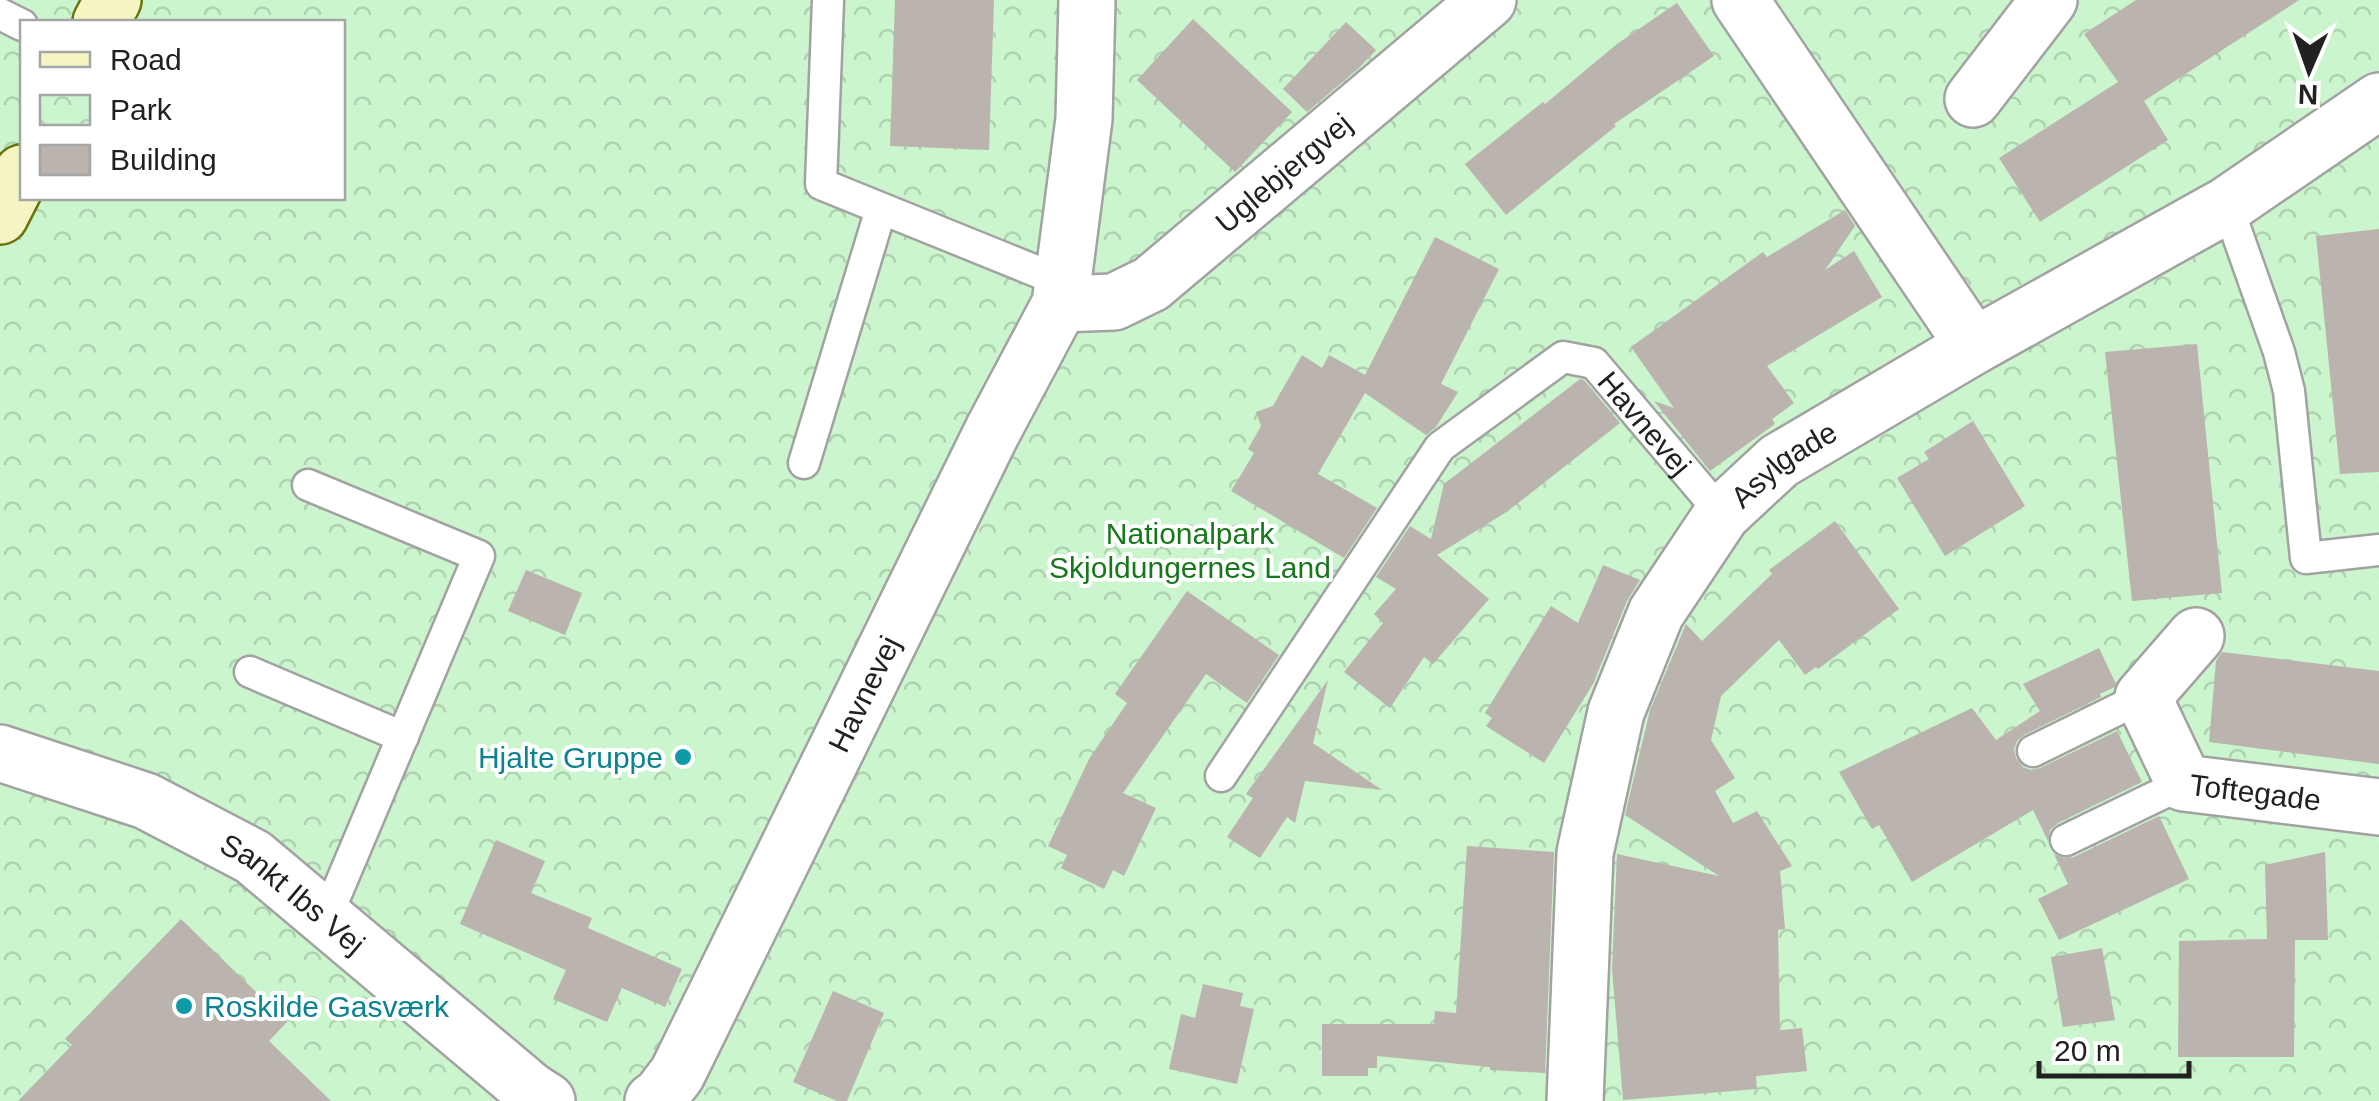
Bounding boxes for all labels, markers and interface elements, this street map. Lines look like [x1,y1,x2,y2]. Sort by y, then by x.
legend [20,20,345,200]
north arrow [2259,20,2359,120]
text: Road [110,43,182,76]
text: N [2297,79,2319,110]
text: Park [110,93,173,126]
street label: Uglebjergvej [1209,106,1358,239]
text: Building [110,143,217,176]
street label: Havnevej [1592,365,1698,481]
street label: Asylgade [1724,415,1842,514]
park label: Nationalpark Skjoldungernes Land [1049,517,1331,584]
street label: Havnevej [821,630,906,757]
place label: Hjalte Gruppe [478,741,663,774]
marker: Hjalte Gruppe [672,746,694,768]
street label: Toftegade [2188,767,2323,816]
street label: Sankt Ibs Vej [215,827,372,960]
place label: Roskilde Gasværk [204,990,450,1023]
marker: Roskilde Gasværk [173,995,195,1017]
scale bar [2039,1016,2189,1078]
text: 20 m [2054,1034,2121,1067]

